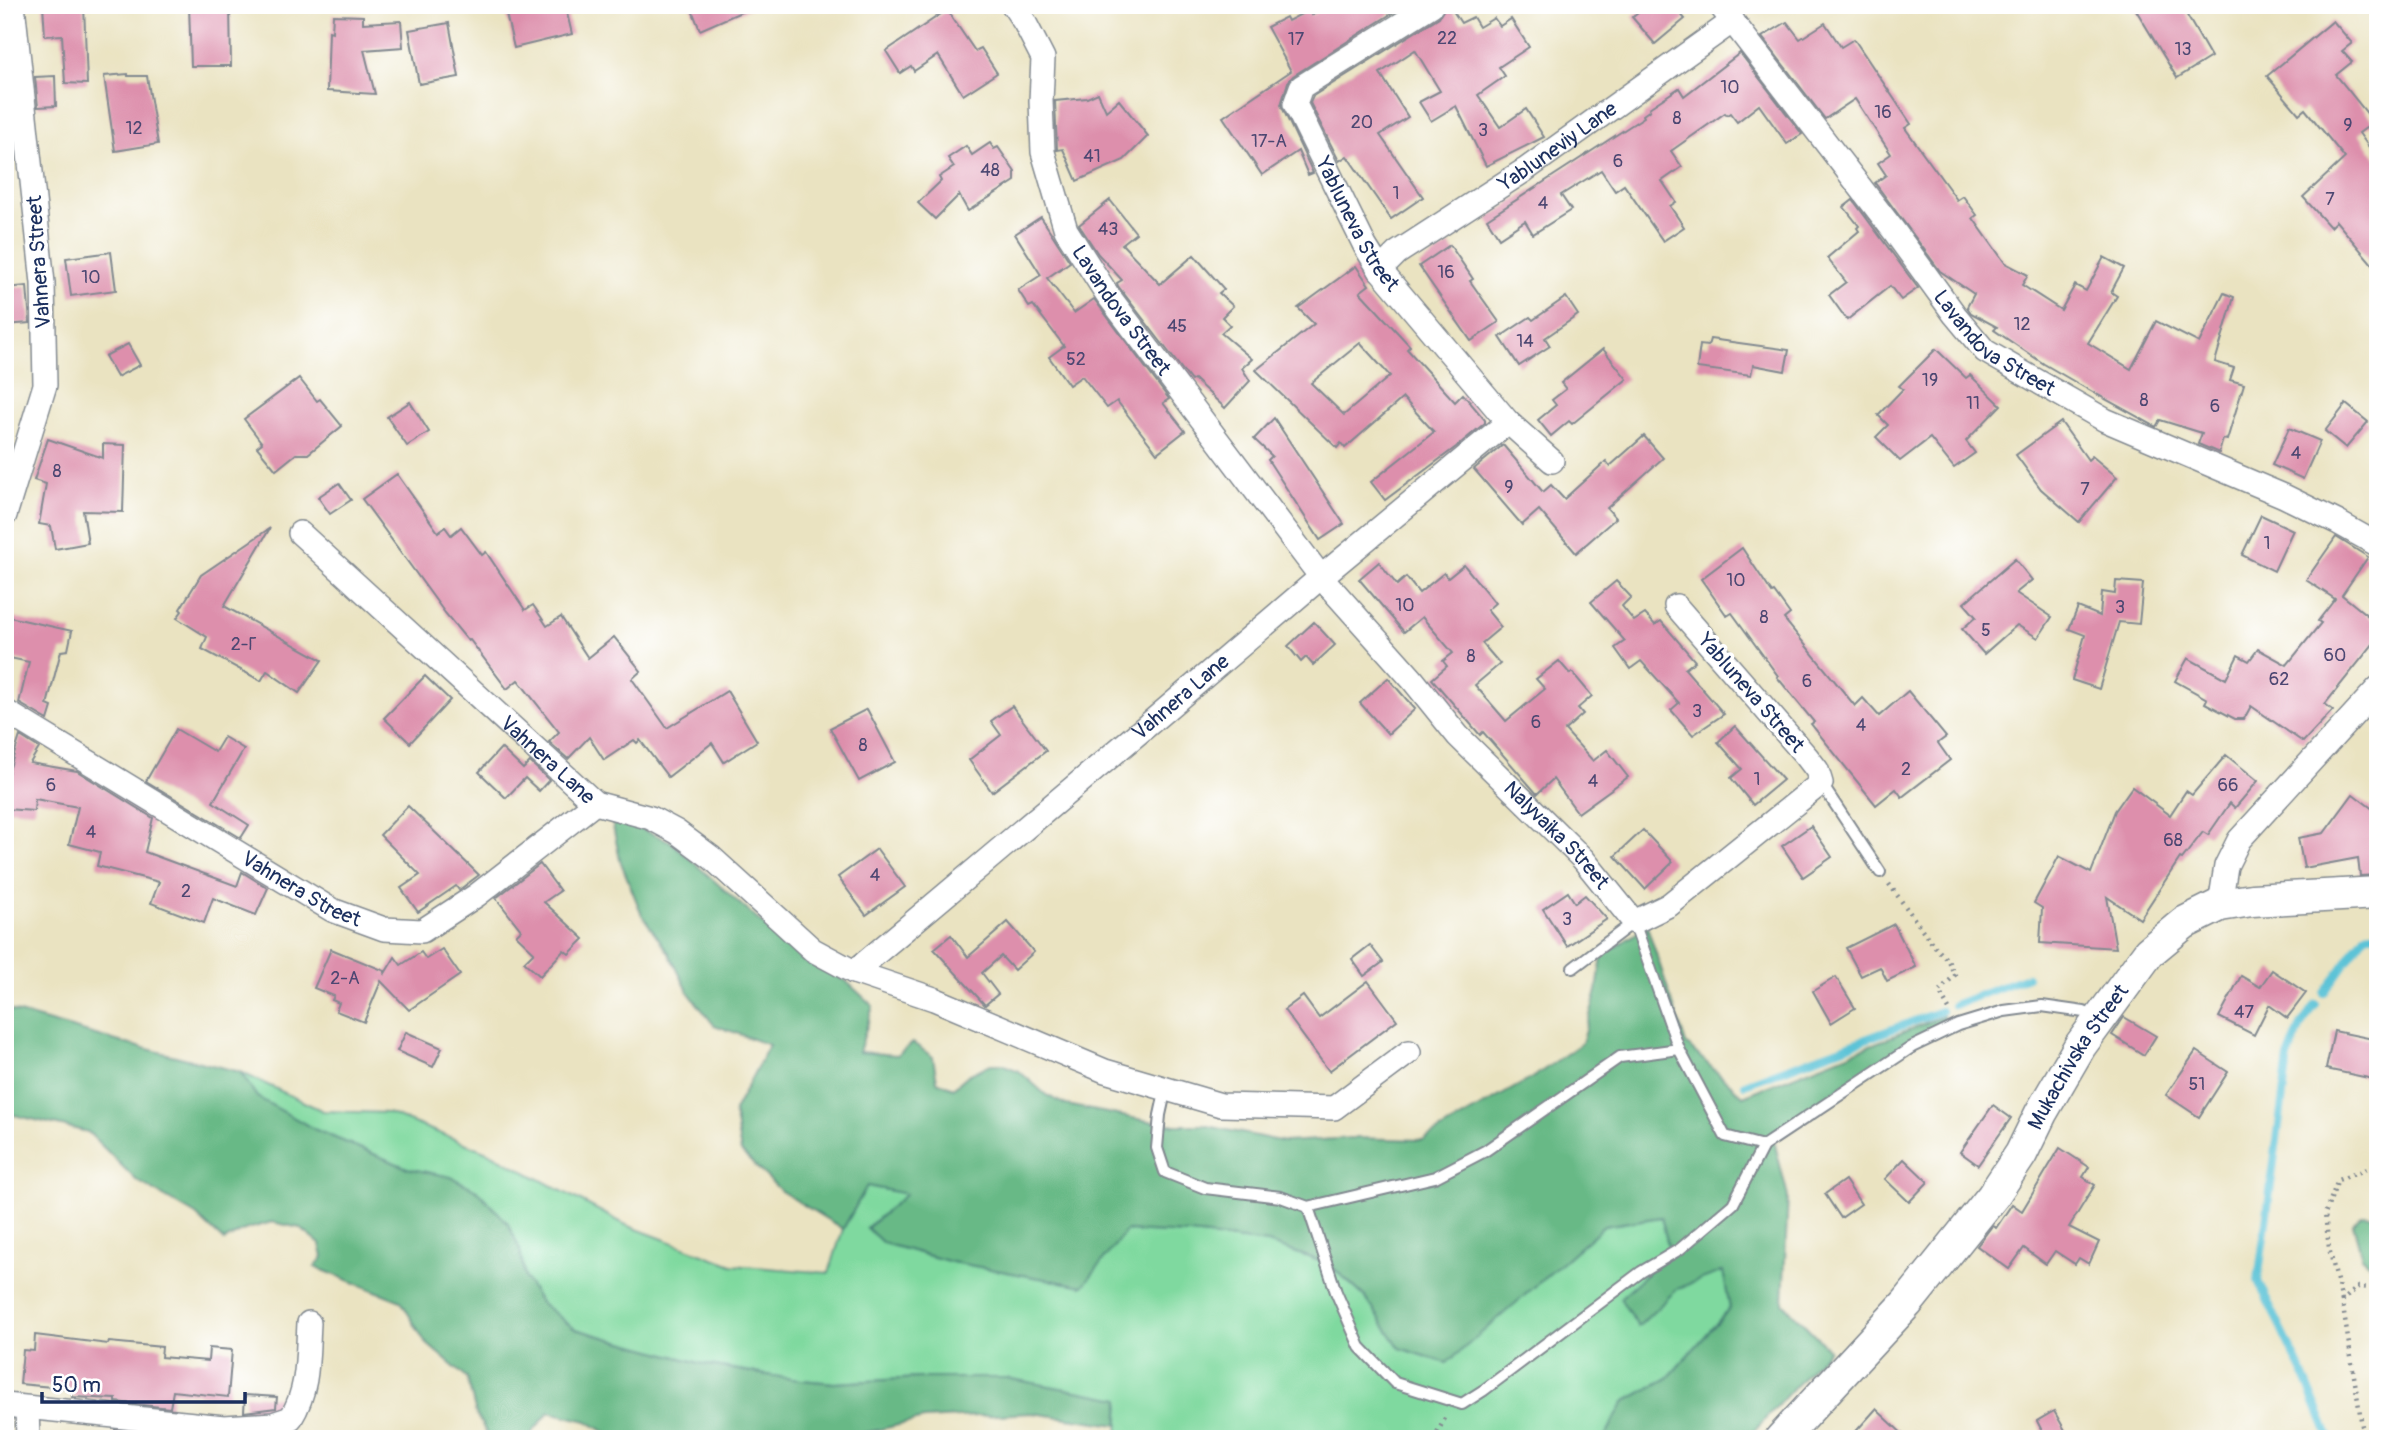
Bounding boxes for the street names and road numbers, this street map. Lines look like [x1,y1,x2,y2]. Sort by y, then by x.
street label: Yabluneviy Lane [1492,95,1623,198]
street label: Yabluneva Street [1309,151,1406,297]
street label: Vahnera Street [21,194,57,329]
street label: Lavandova Street [1066,240,1178,381]
street label: Lavandova Street [1928,284,2061,402]
street label: Yabluneva Street [1691,627,1811,759]
street label: Vahnera Lane [1126,647,1235,746]
street label: Vahnera Lane [495,710,602,811]
street label: Nalyvaika Street [1498,775,1616,895]
street label: Vahnera Street [237,845,365,933]
street label: Mukachivska Street [2021,978,2135,1134]

